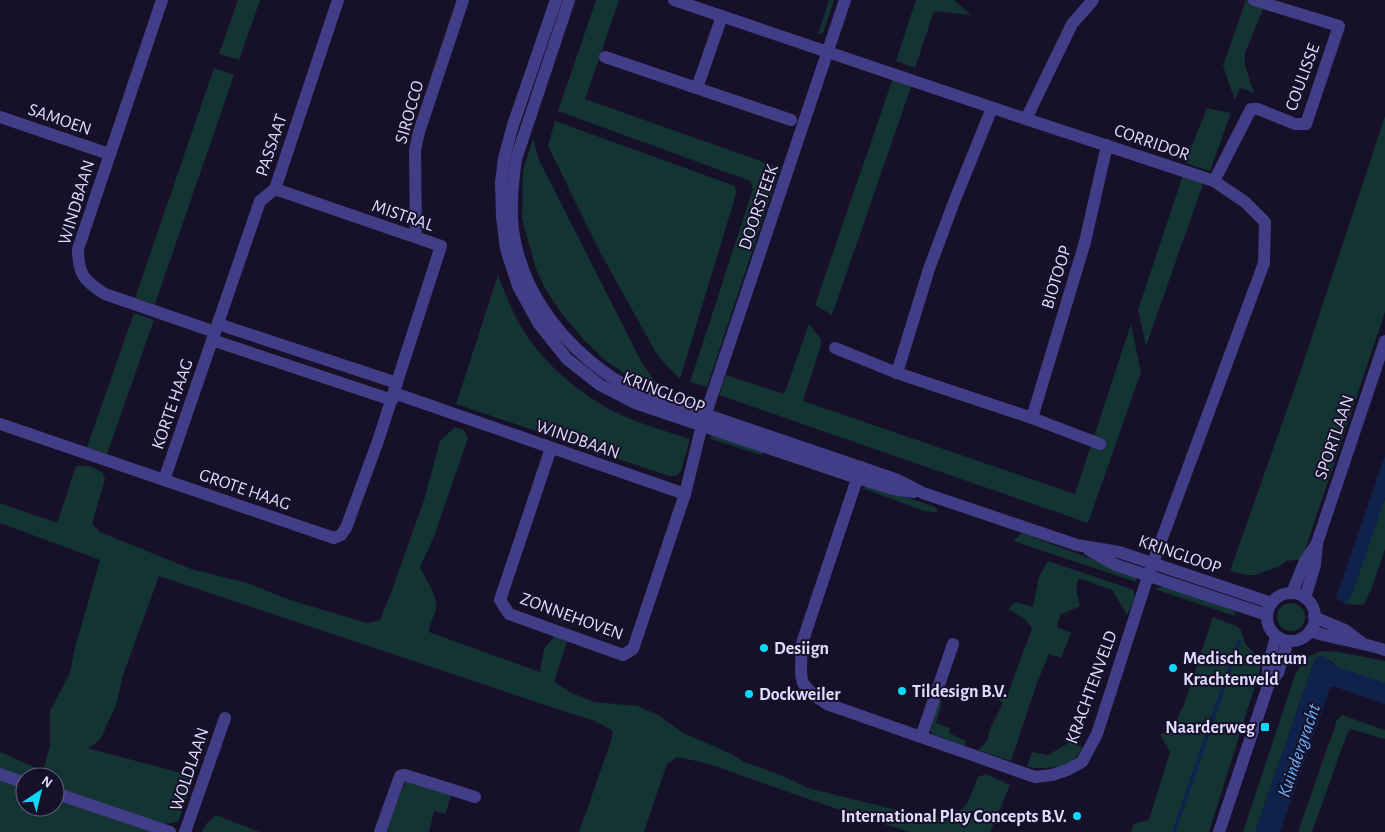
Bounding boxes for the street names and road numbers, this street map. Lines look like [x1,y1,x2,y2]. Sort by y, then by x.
street label: COULISSE [1283,41,1323,113]
street label: SIROCCO [392,79,428,146]
street label: SAMOEN [26,101,94,139]
street label: PASSAAT [253,112,291,179]
street label: CORRIDOR [1112,122,1192,164]
street label: WINDBAAN [56,158,98,247]
street label: DOORSTEEK [736,162,782,252]
street label: MISTRAL [370,197,436,235]
street label: BIOTOOP [1039,243,1075,311]
street label: KORTE HAAG [149,357,197,452]
street label: KRINGLOOP [620,369,707,417]
street label: SPORTLAAN [1312,393,1358,482]
street label: WINDBAAN [533,417,622,463]
street label: GROTE HAAG [197,466,293,514]
street label: KRINGLOOP [1136,532,1224,578]
street label: ZONNEHOVEN [518,590,626,644]
street label: KRACHTENVELD [1063,628,1121,746]
street label: WOLDLAAN [167,725,213,813]

